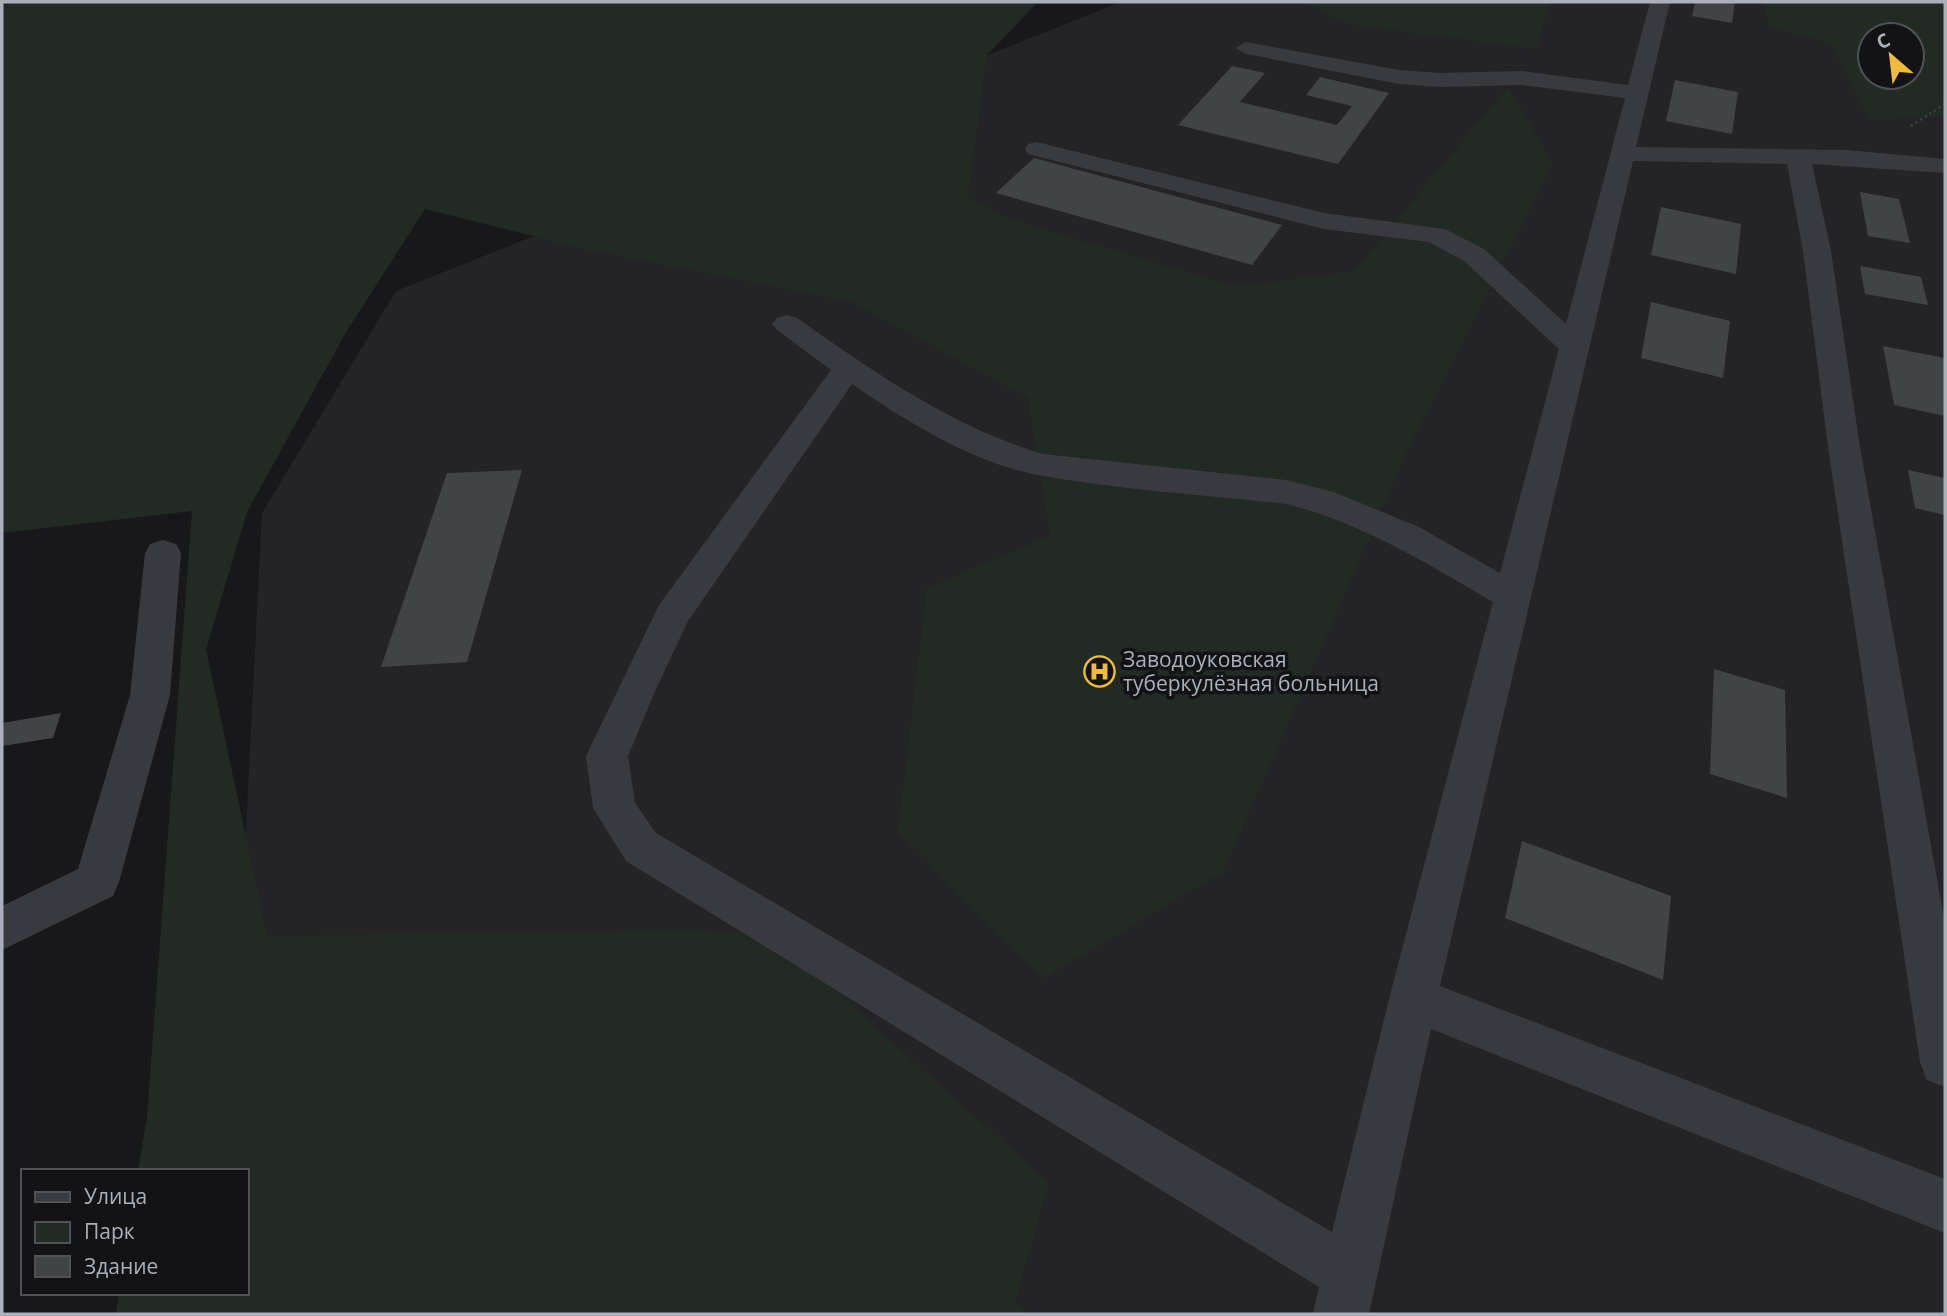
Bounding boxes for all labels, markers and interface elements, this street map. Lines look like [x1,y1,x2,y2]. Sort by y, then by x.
north arrow [1856,21,1926,91]
text: С [1872,27,1894,55]
place label: Заводоуковская туберкулёзная больница [1123,645,1379,697]
hospital icon: Заводоуковская туберкулёзная больница [1083,654,1117,688]
legend [21,1169,248,1295]
text: Улица [84,1182,147,1210]
text: Парк [84,1217,135,1245]
text: Здание [84,1252,158,1280]

